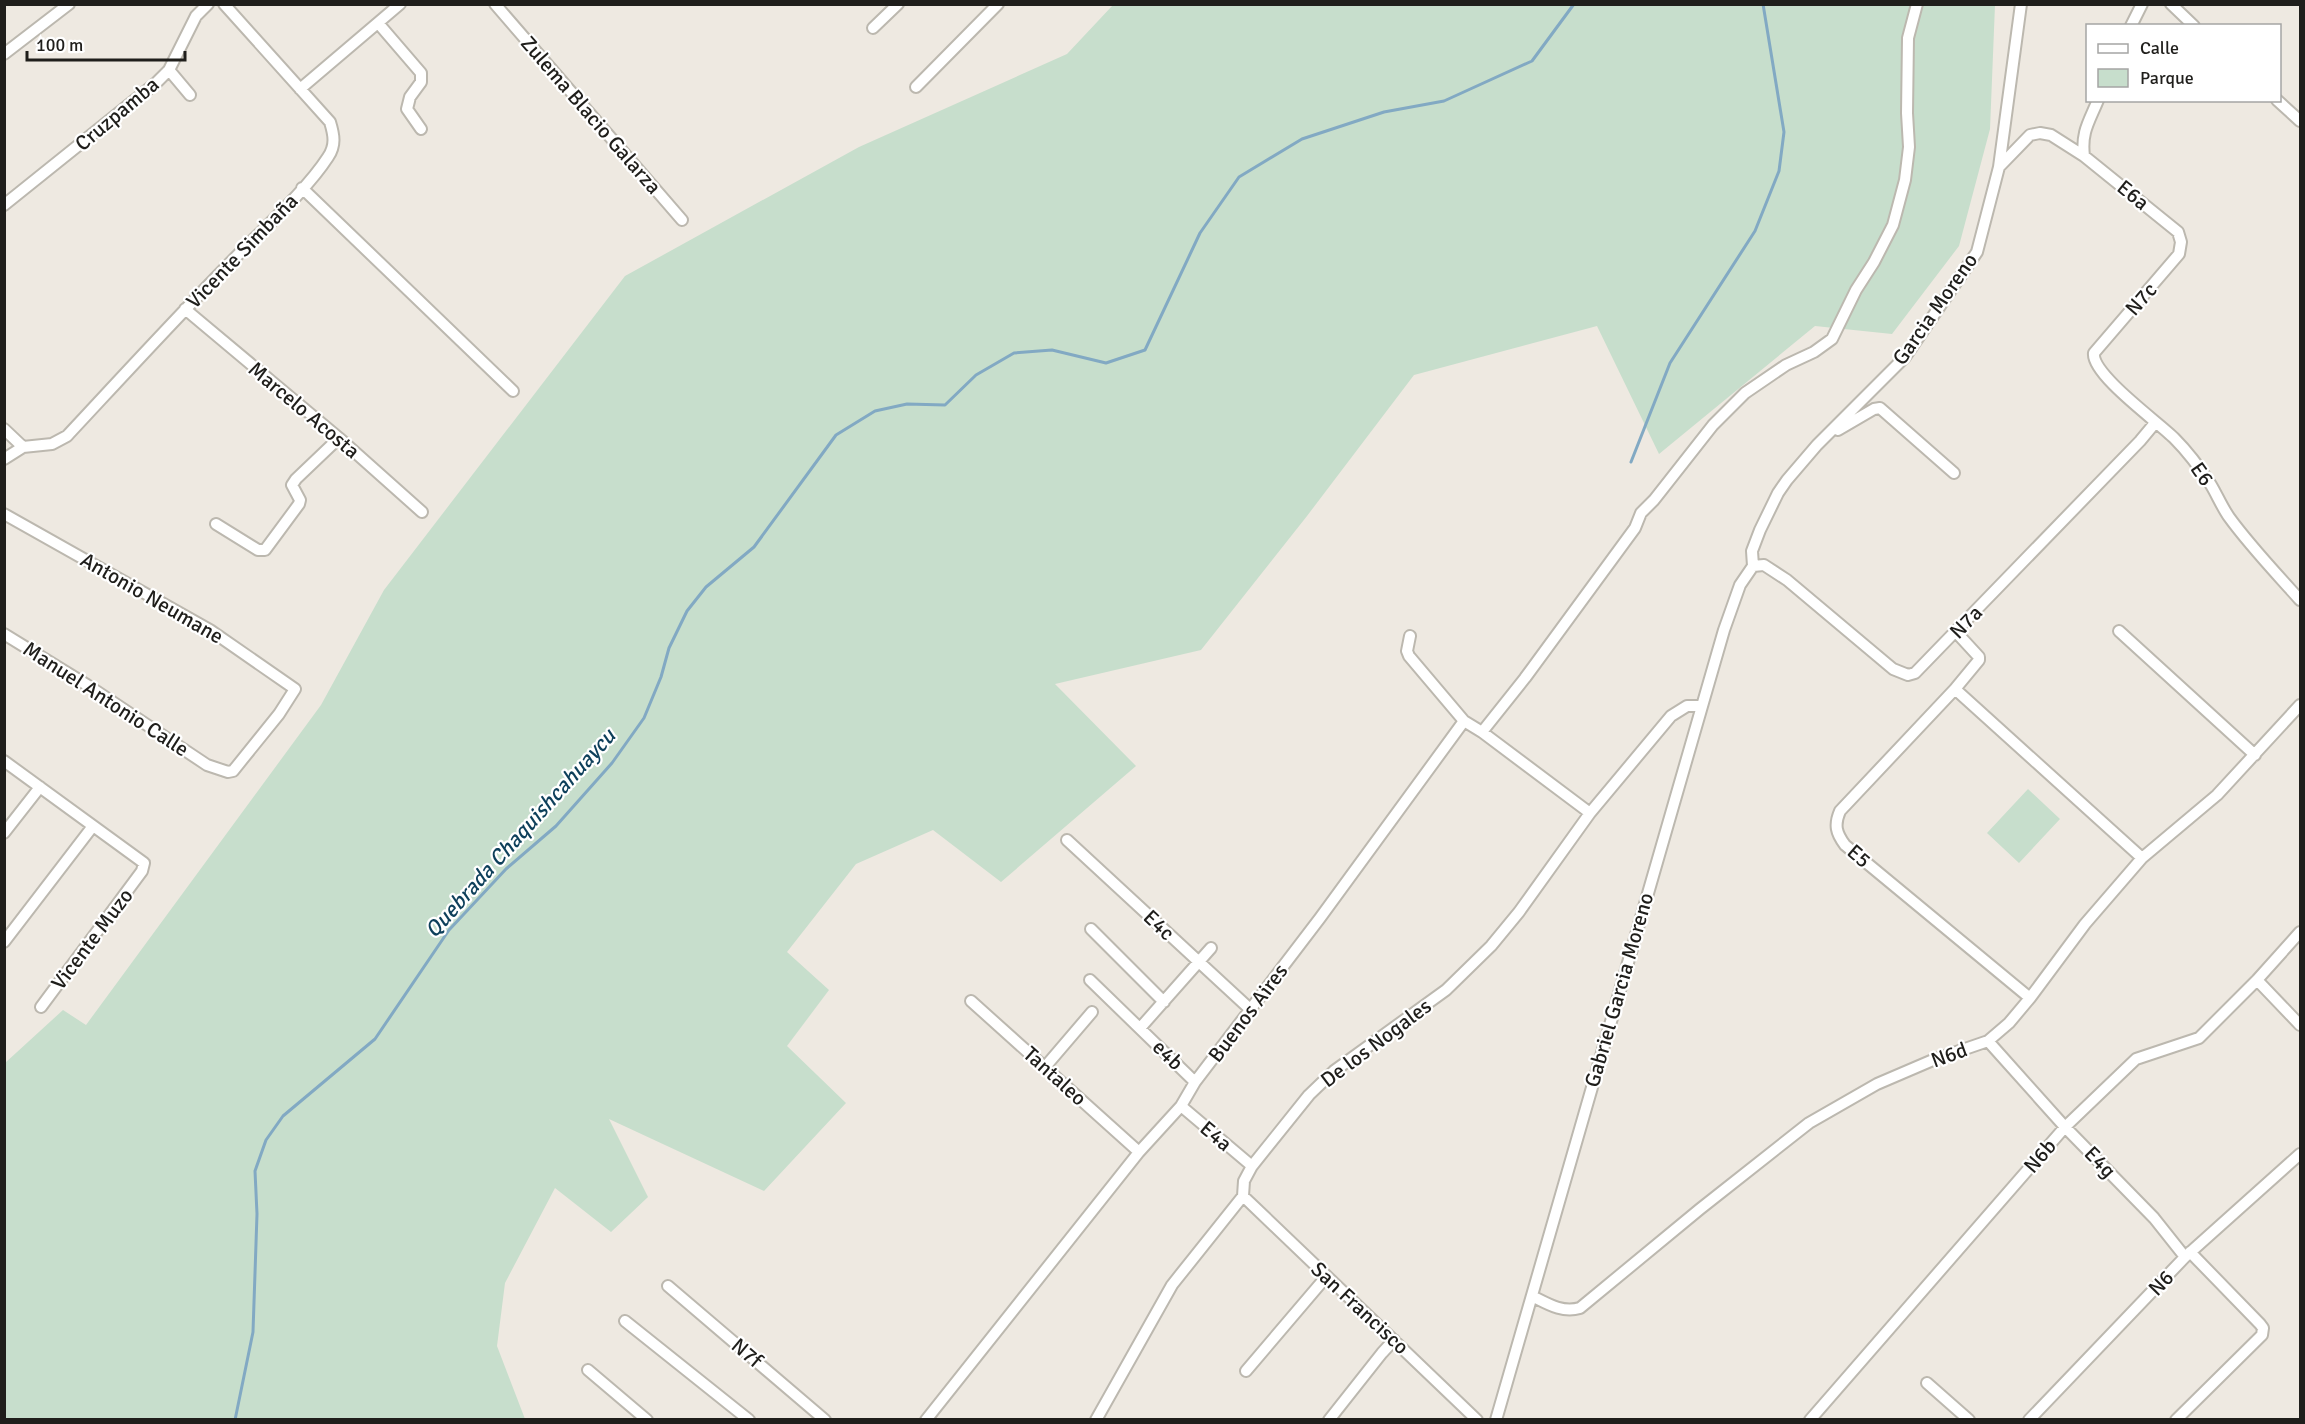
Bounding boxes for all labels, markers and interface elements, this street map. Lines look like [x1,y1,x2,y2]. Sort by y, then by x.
scale bar [27,24,184,62]
legend [2086,24,2281,102]
street label: Zulema Blacio Galarza [515,31,667,199]
text: 100 m [36,34,83,56]
text: Calle [2140,37,2179,59]
text: Parque [2140,67,2194,89]
street label: Cruzpamba [70,71,164,157]
street label: E6a [2112,174,2154,216]
street label: Vicente Simbaña [181,188,303,314]
street label: Garcia Moreno [1887,248,1983,370]
street label: N7c [2120,277,2163,321]
street label: Marcelo Acosta [243,356,365,464]
street label: E6 [2185,457,2219,491]
street label: Antonio Neumane [76,547,228,649]
street label: N7a [1944,600,1988,644]
street label: Manuel Antonio Calle [18,636,194,762]
water label: Quebrada Chaquishcahuaycu [419,721,622,943]
street label: E5 [1842,839,1876,873]
street label: Vicente Muzo [45,883,139,995]
street label: Gabriel Garcia Moreno [1579,890,1659,1090]
street label: E4c [1138,904,1180,946]
street label: Buenos Aires [1203,959,1293,1067]
street label: De los Nogales [1315,993,1437,1093]
street label: e4b [1147,1034,1189,1076]
street label: N6d [1927,1036,1971,1074]
street label: Tantaleo [1018,1041,1092,1111]
street label: E4a [1195,1115,1237,1157]
street label: N6b [2018,1134,2062,1178]
street label: E4g [2079,1141,2121,1183]
street label: San Francisco [1306,1256,1414,1360]
street label: N6 [2143,1265,2179,1301]
street label: N7f [726,1333,769,1374]

